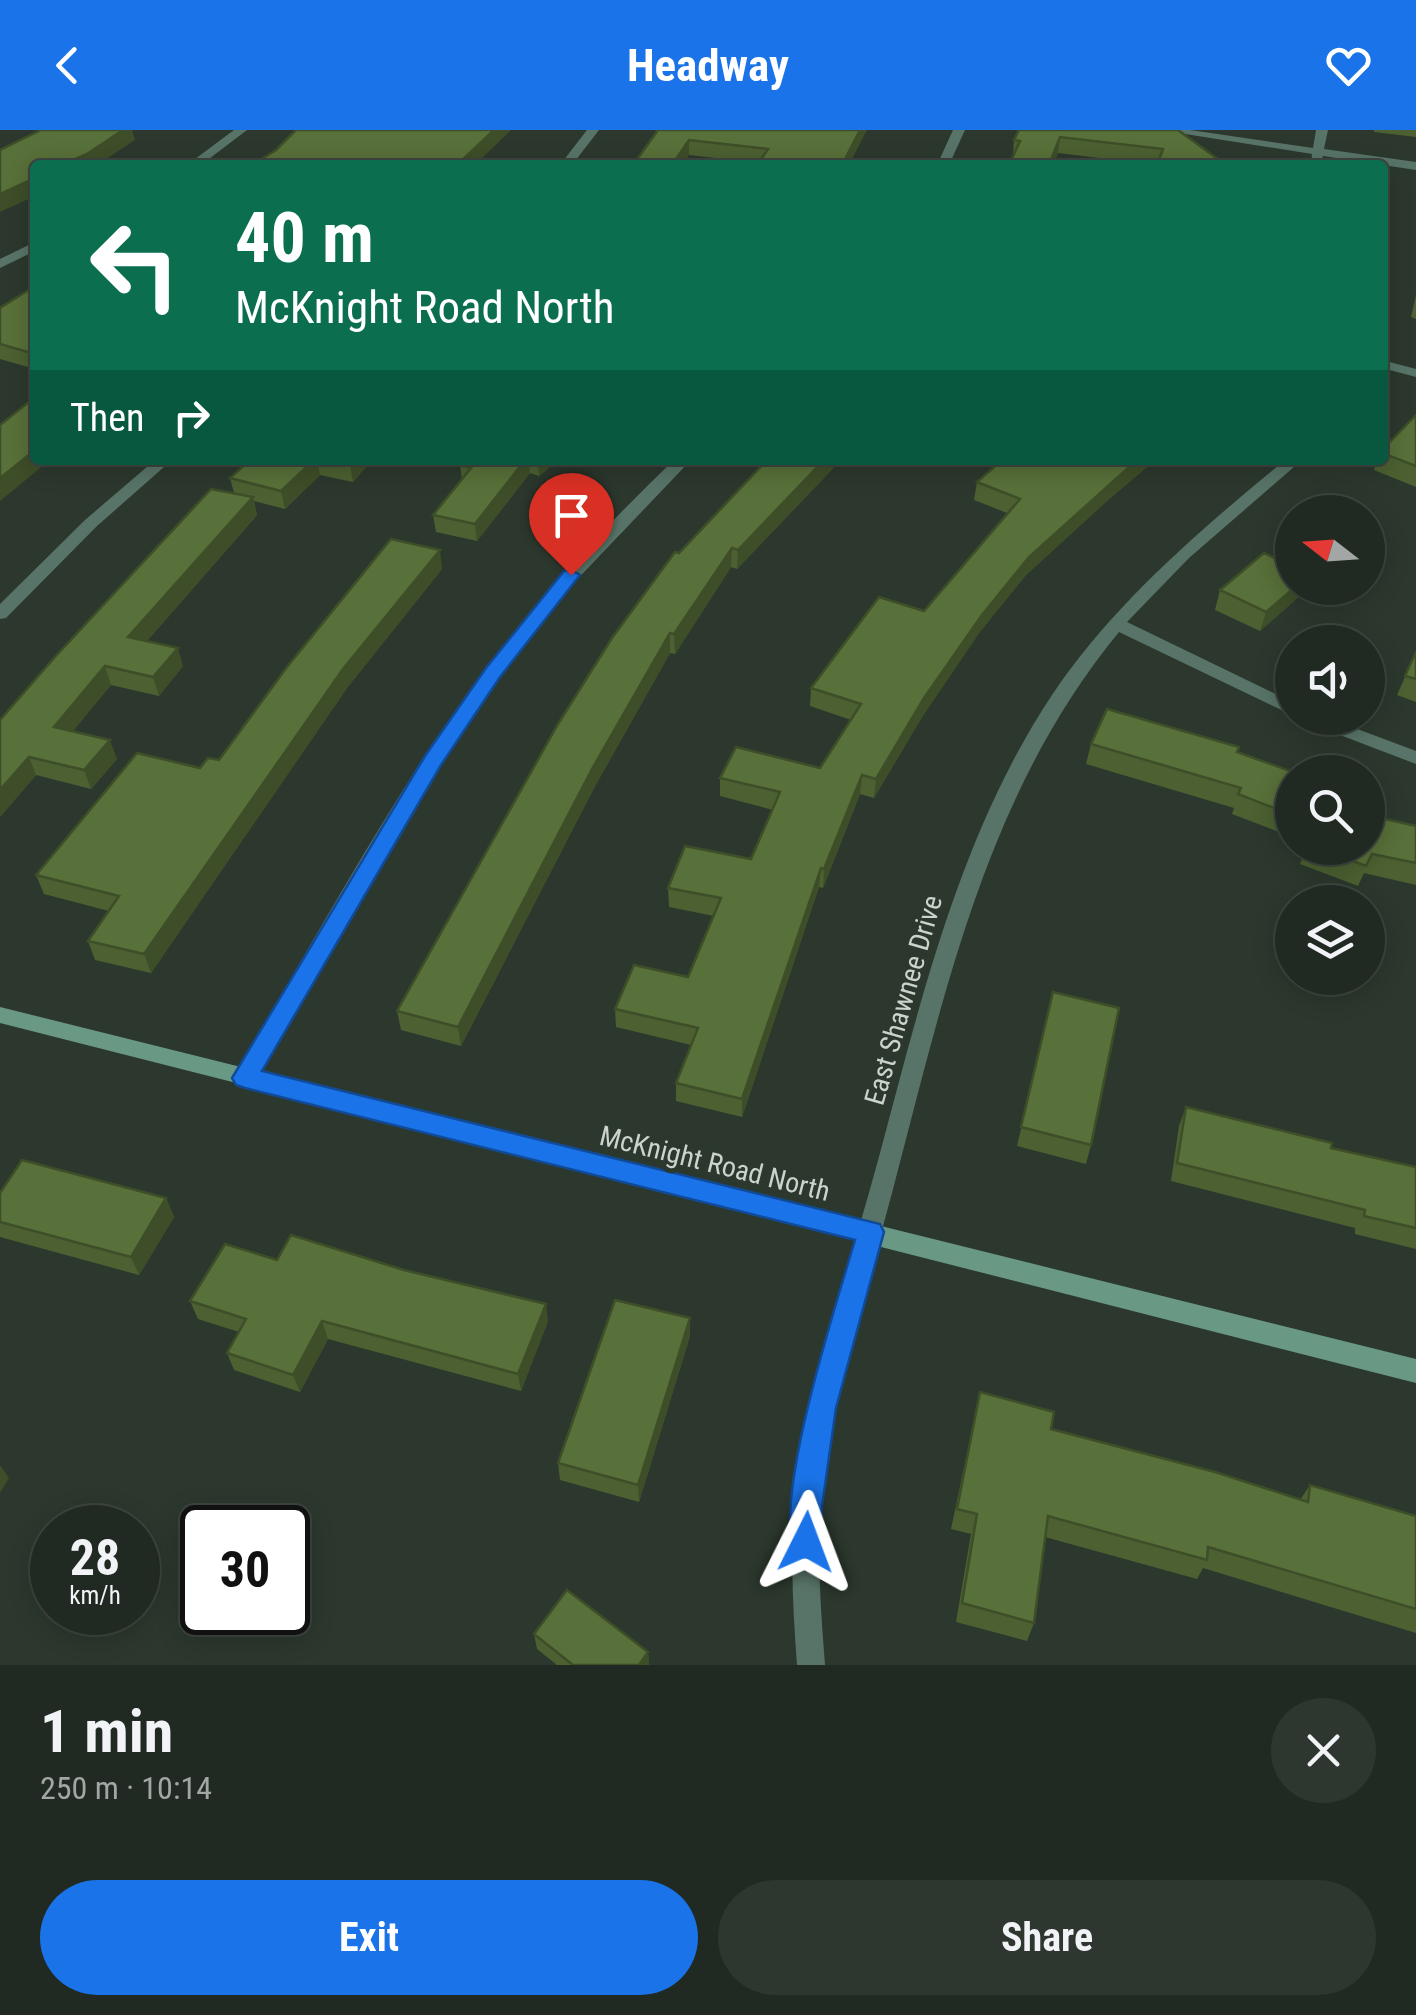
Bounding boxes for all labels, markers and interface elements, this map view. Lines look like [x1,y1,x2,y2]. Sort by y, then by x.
icon: back [40,38,95,93]
icon: heart [1321,38,1376,93]
text: Headway [627,39,789,92]
text: 40 m [235,197,374,279]
icon: left [70,200,200,330]
text: McKnight Road North [235,281,615,334]
icon: right [164,390,219,445]
text: Then [70,396,144,440]
pin [529,473,614,576]
icon: arrive [544,488,599,543]
north arrow [1275,495,1385,605]
map controls [1275,495,1385,995]
button: sound [1275,625,1385,735]
button: search [1275,755,1385,865]
button: layers [1275,885,1385,995]
street label: East Shawnee Drive [858,892,949,1109]
street label: McKnight Road North [596,1119,833,1208]
position arrow [754,1490,858,1594]
speed limit sign: 30 [180,1505,310,1635]
text: 28 [70,1529,120,1587]
text: km/h [69,1581,121,1610]
text: 1 min [40,1696,173,1767]
button: close [1271,1698,1376,1803]
text: 250 m · 10:14 [40,1769,212,1807]
button: Exit [40,1880,698,1995]
button: Share [718,1880,1376,1995]

